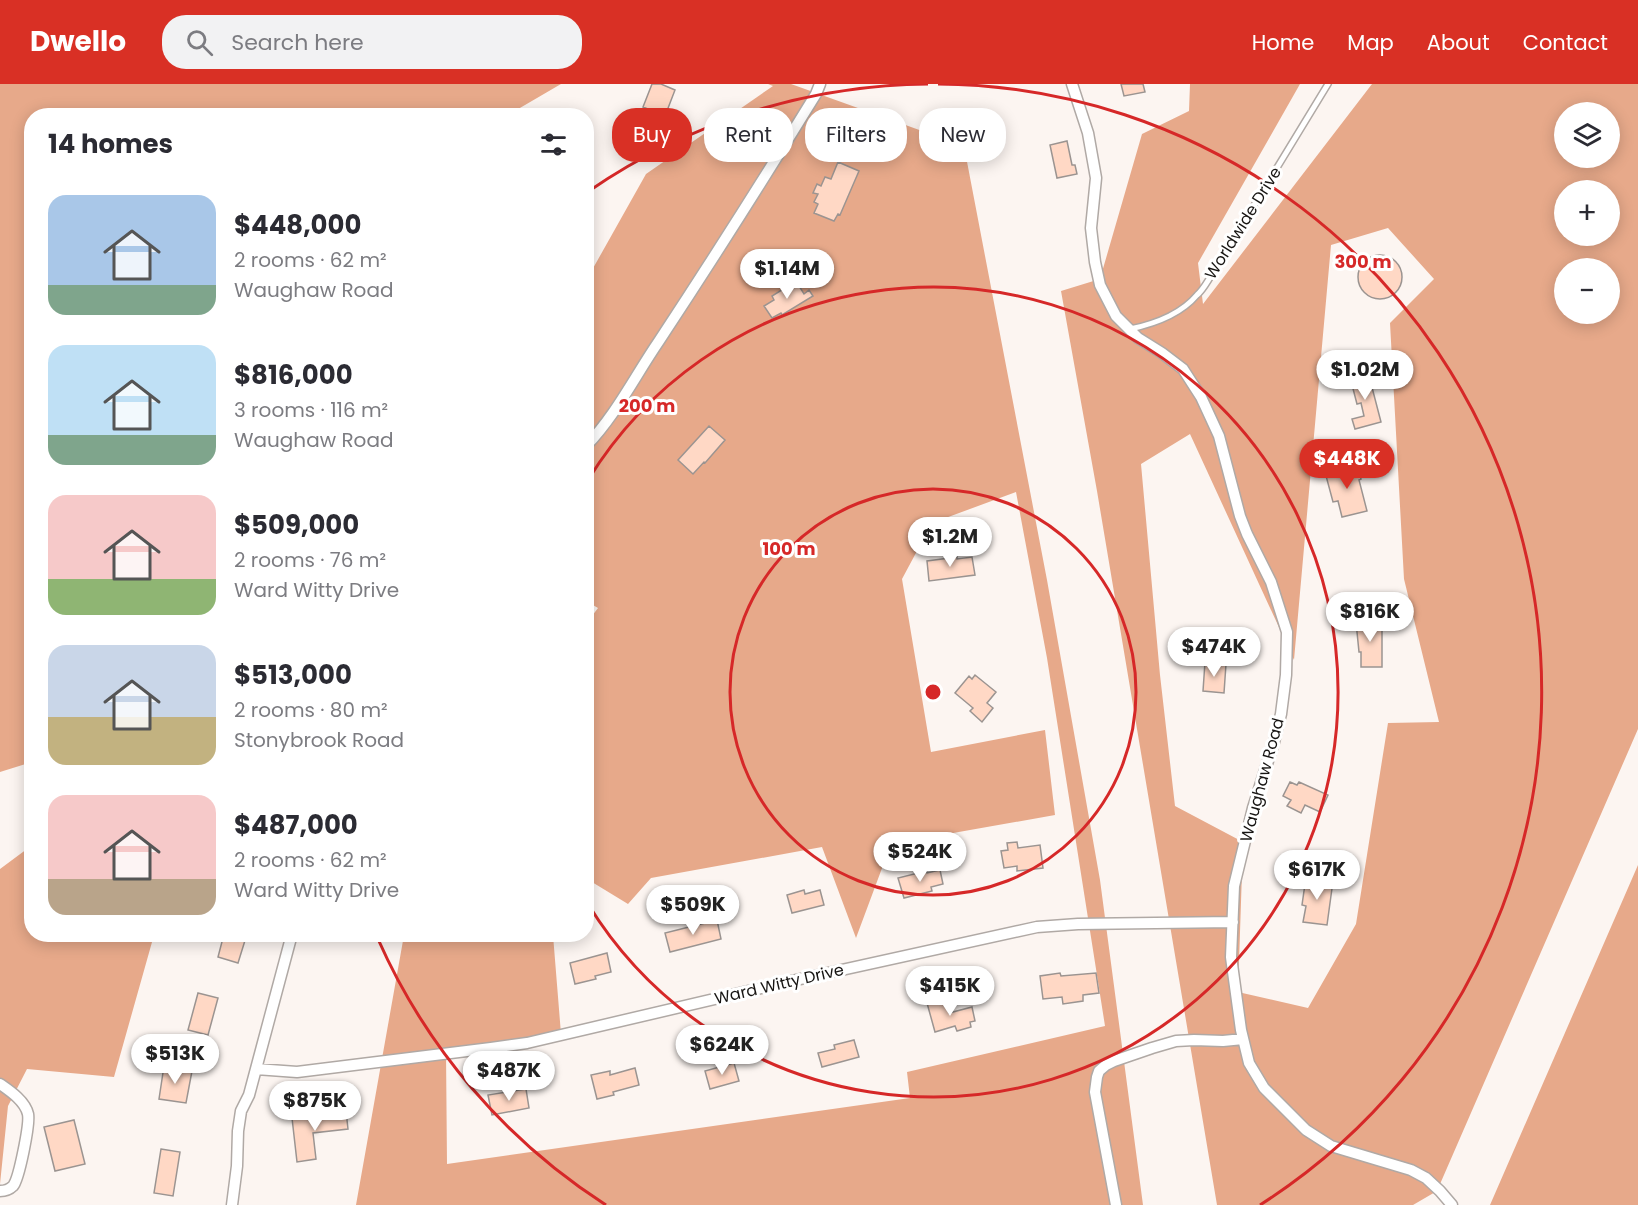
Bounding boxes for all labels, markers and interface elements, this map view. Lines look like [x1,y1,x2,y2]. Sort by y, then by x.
search box [162,15,582,69]
text: Dwello [30,22,126,61]
icon: search [183,26,216,59]
text: Search here [231,27,364,58]
text: Home [1252,28,1314,57]
text: Map [1347,28,1394,57]
text: About [1427,28,1490,57]
text: Contact [1523,28,1608,57]
map controls [1554,102,1620,324]
button: layers [1554,102,1620,168]
chip: Buy [612,108,692,162]
chip: Rent [704,108,793,162]
chip: Filters [805,108,907,162]
chip: New [919,108,1006,162]
text: 14 homes [48,126,173,162]
icon: filters [537,128,570,161]
street label: Worldwide Drive [1199,162,1287,284]
button: + [1554,180,1620,246]
text: $448,000 [234,207,361,243]
icon: home [96,219,168,291]
text: 2 rooms · 62 m² [234,246,387,274]
pin: $1.14M [738,249,836,300]
text: 300 m [1334,249,1392,274]
text: $1.14M [754,254,820,282]
button: − [1554,258,1620,324]
text: Waughaw Road [234,276,393,304]
pin: $1.02M [1316,350,1414,401]
text: $1.02M [1330,355,1400,383]
text: $816,000 [234,357,353,393]
icon: home [96,369,168,441]
text: 200 m [619,393,675,418]
text: 3 rooms · 116 m² [234,396,388,424]
text: Waughaw Road [234,426,393,454]
pin: $448K [1305,439,1389,490]
text: $448K [1313,444,1381,472]
text: $509,000 [234,507,359,543]
pin: $1.2M [908,517,992,568]
icon: home [96,519,168,591]
text: $1.2M [922,522,978,550]
text: 100 m [762,536,816,561]
text: 2 rooms · 76 m² [234,546,386,574]
text: Ward Witty Drive [234,576,399,604]
pin: $816K [1328,592,1412,643]
text: $816K [1340,597,1400,625]
pin: $474K [1172,627,1256,678]
text: $474K [1182,632,1246,660]
text: $513,000 [234,657,352,693]
icon: home [96,669,168,741]
centre of rings [923,682,943,702]
text: 2 rooms · 80 m² [234,696,388,724]
street label: Waughaw Road [1234,715,1290,845]
text: Stonybrook Road [234,726,404,754]
text: $487,000 [234,807,358,843]
icon: home [96,819,168,891]
pin: $524K [878,832,962,883]
text: $524K [887,837,953,865]
text: 2 rooms · 62 m² [234,846,387,874]
pin: $617K [1275,850,1359,901]
text: $617K [1288,855,1346,883]
text: Ward Witty Drive [234,876,399,904]
pin: $509K [651,885,735,936]
text: $509K [660,890,726,918]
street label: Ward Witty Drive [712,958,846,1010]
pin: $415K [908,966,992,1017]
text: $415K [919,971,981,999]
pin: $624K [680,1025,764,1076]
text: $624K [690,1030,754,1058]
pin: $513K [133,1034,217,1085]
text: $513K [145,1039,205,1067]
pin: $487K [467,1051,551,1102]
text: $487K [477,1056,541,1084]
pin: $875K [273,1081,357,1132]
text: $875K [283,1086,347,1114]

